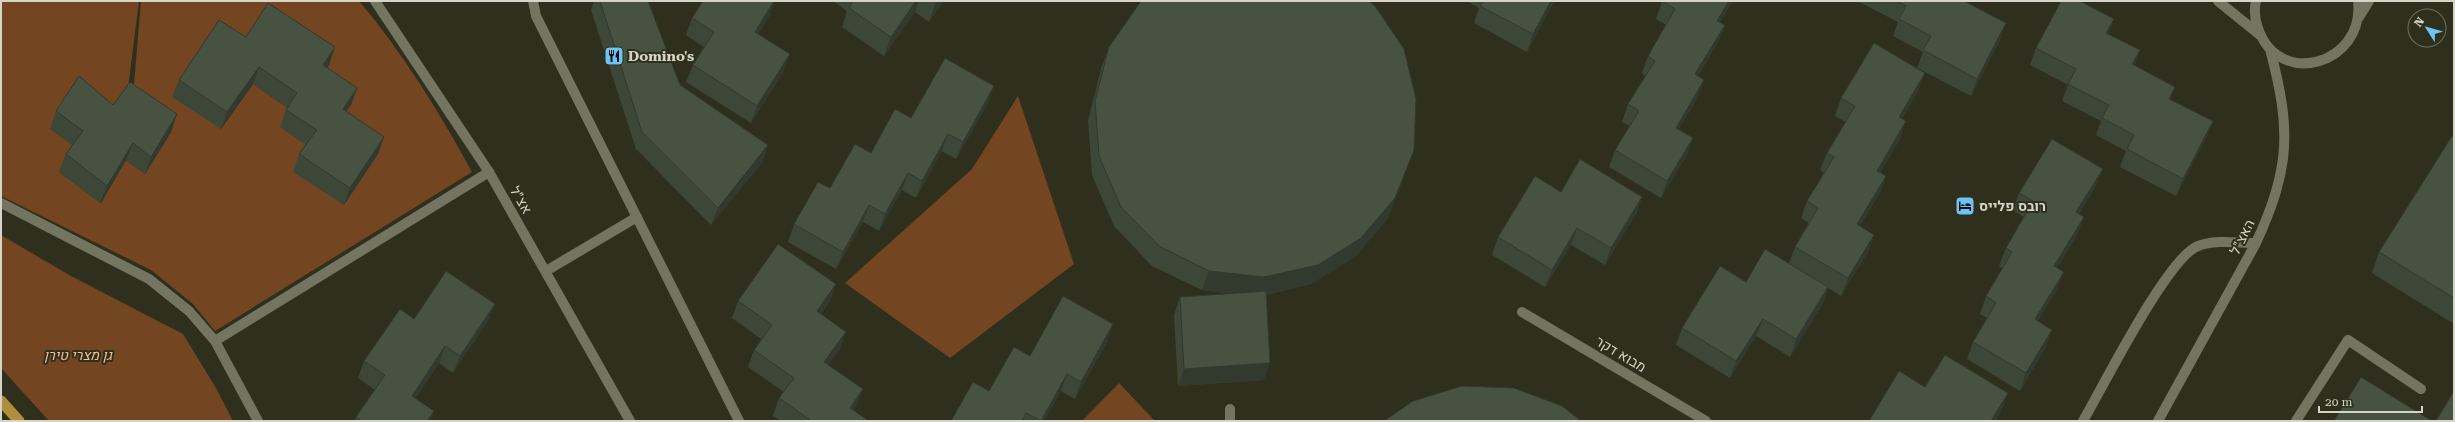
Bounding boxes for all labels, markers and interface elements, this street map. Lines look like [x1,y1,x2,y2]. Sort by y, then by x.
north arrow [2407,8,2447,48]
text: N [2412,15,2427,30]
restaurant icon: Domino's [603,45,625,67]
place label: Domino's [628,48,694,64]
street label: אצ"ל [507,183,535,217]
hotel icon: רובס פלייס [1954,195,1976,217]
place label: רובס פלייס [1979,198,2046,214]
street label: האצ"ל [2226,217,2258,257]
street label: מבוא דקר [1593,333,1649,375]
park label: גן מצרי טירן [44,347,114,363]
scale bar [2319,388,2422,414]
text: 20 m [2325,395,2352,409]

